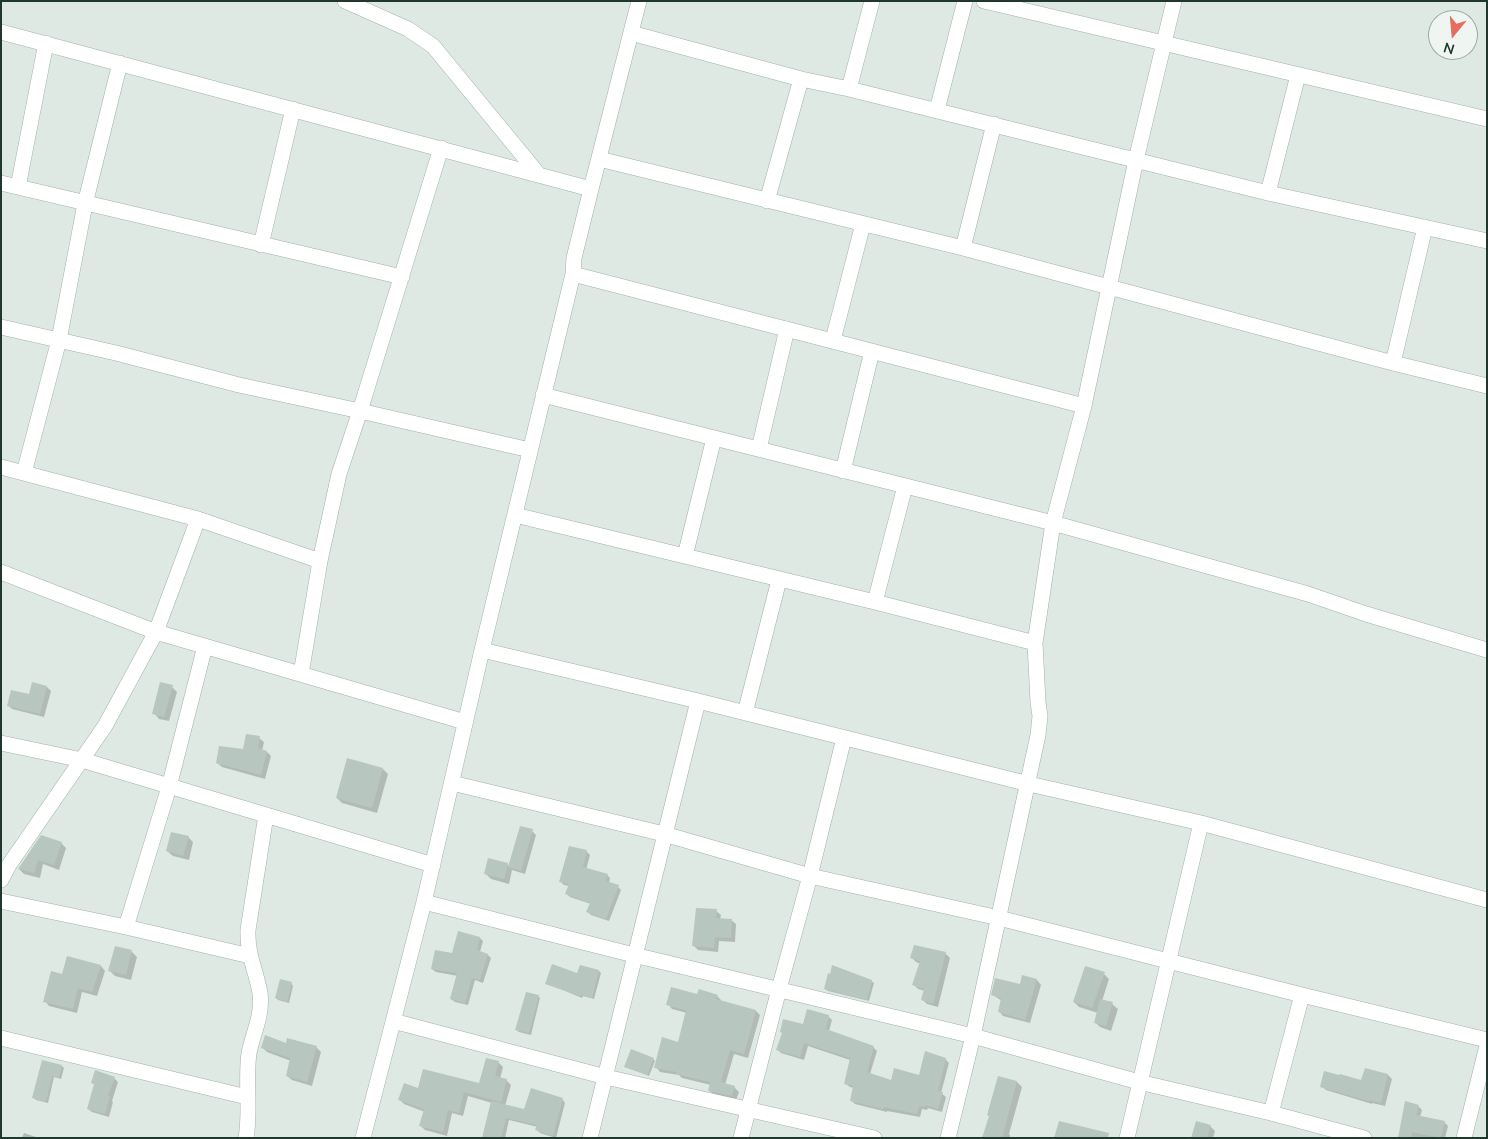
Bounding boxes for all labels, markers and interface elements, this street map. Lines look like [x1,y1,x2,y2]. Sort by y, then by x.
north arrow [1428,10,1478,60]
text: N [1441,38,1457,59]

